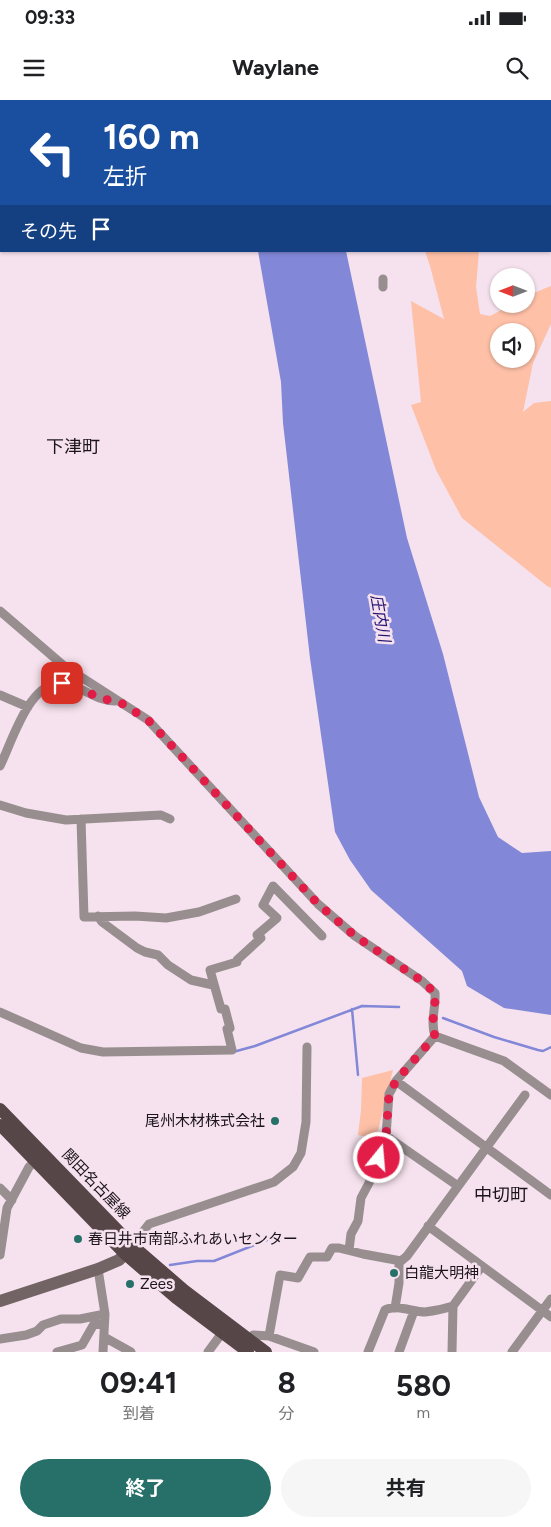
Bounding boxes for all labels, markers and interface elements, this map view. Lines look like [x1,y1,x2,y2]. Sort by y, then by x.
text: 09:33 [25,6,75,29]
icon: menu [20,54,48,82]
text: Waylane [232,54,319,81]
icon: search [503,54,531,82]
text: 160 m [103,116,200,158]
icon: left [20,120,85,185]
text: 左折 [103,163,147,190]
icon: arrive [87,215,115,243]
text: その先 [20,220,77,243]
north arrow [490,268,535,312]
map controls [490,268,535,368]
button: sound [490,323,535,368]
district label: 下津町 [46,436,100,458]
water label: 庄内川 [367,593,394,645]
pin [41,662,83,704]
icon: arrive [48,669,76,697]
place label: 尾州木材株式会社 [145,1112,265,1130]
marker: 尾州木材株式会社 [269,1115,281,1127]
position arrow [352,1131,404,1183]
street label: 関田名古屋線 [58,1145,134,1223]
district label: 中切町 [474,1184,528,1206]
place label: 春日井市南部ふれあいセンター [88,1230,298,1248]
marker: 春日井市南部ふれあいセンター [72,1233,84,1245]
place label: 白龍大明神 [404,1264,479,1282]
marker: 白龍大明神 [388,1267,400,1279]
place label: Zees [140,1275,173,1293]
marker: Zees [124,1278,136,1290]
text: 09:41 [100,1364,177,1401]
text: 8 [277,1364,296,1401]
text: 580 [396,1367,451,1404]
text: m [417,1403,430,1422]
text: 到着 [123,1404,155,1423]
text: 分 [279,1404,295,1423]
button: 終了 [20,1459,271,1517]
button: 共有 [281,1459,531,1517]

